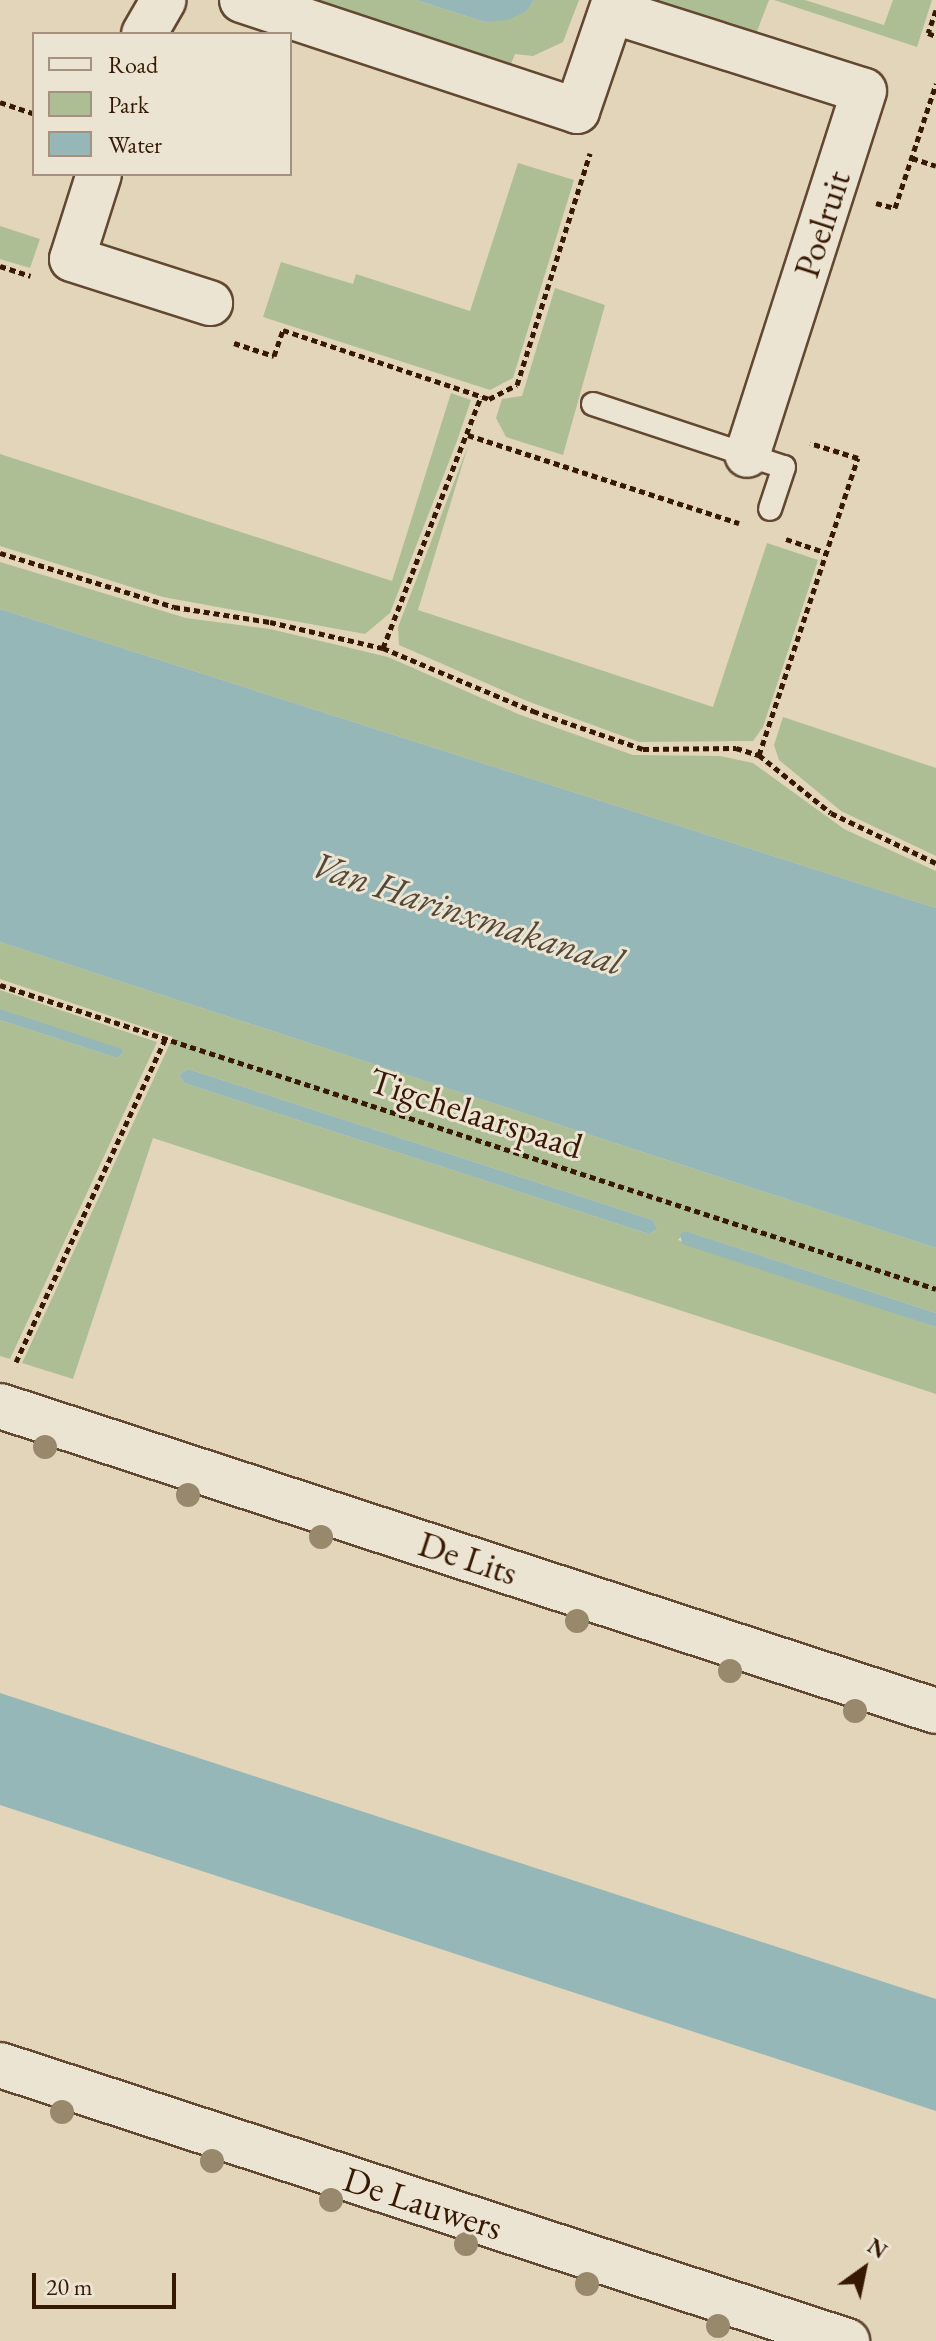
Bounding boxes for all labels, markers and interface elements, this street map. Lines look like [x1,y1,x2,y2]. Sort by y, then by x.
legend [32,32,292,176]
text: Road [108,49,158,80]
text: Park [108,89,149,120]
text: Water [108,129,162,160]
street label: Poelruit [785,165,859,283]
water label: Van Harinxmakanaal [307,841,629,985]
street label: Tigchelaarspaad [364,1058,588,1168]
street label: De Lits [413,1522,523,1594]
street label: De Lauwers [338,2157,508,2249]
north arrow [824,2229,904,2309]
text: N [862,2231,893,2265]
scale bar [36,2257,180,2307]
text: 20 m [46,2271,93,2302]

